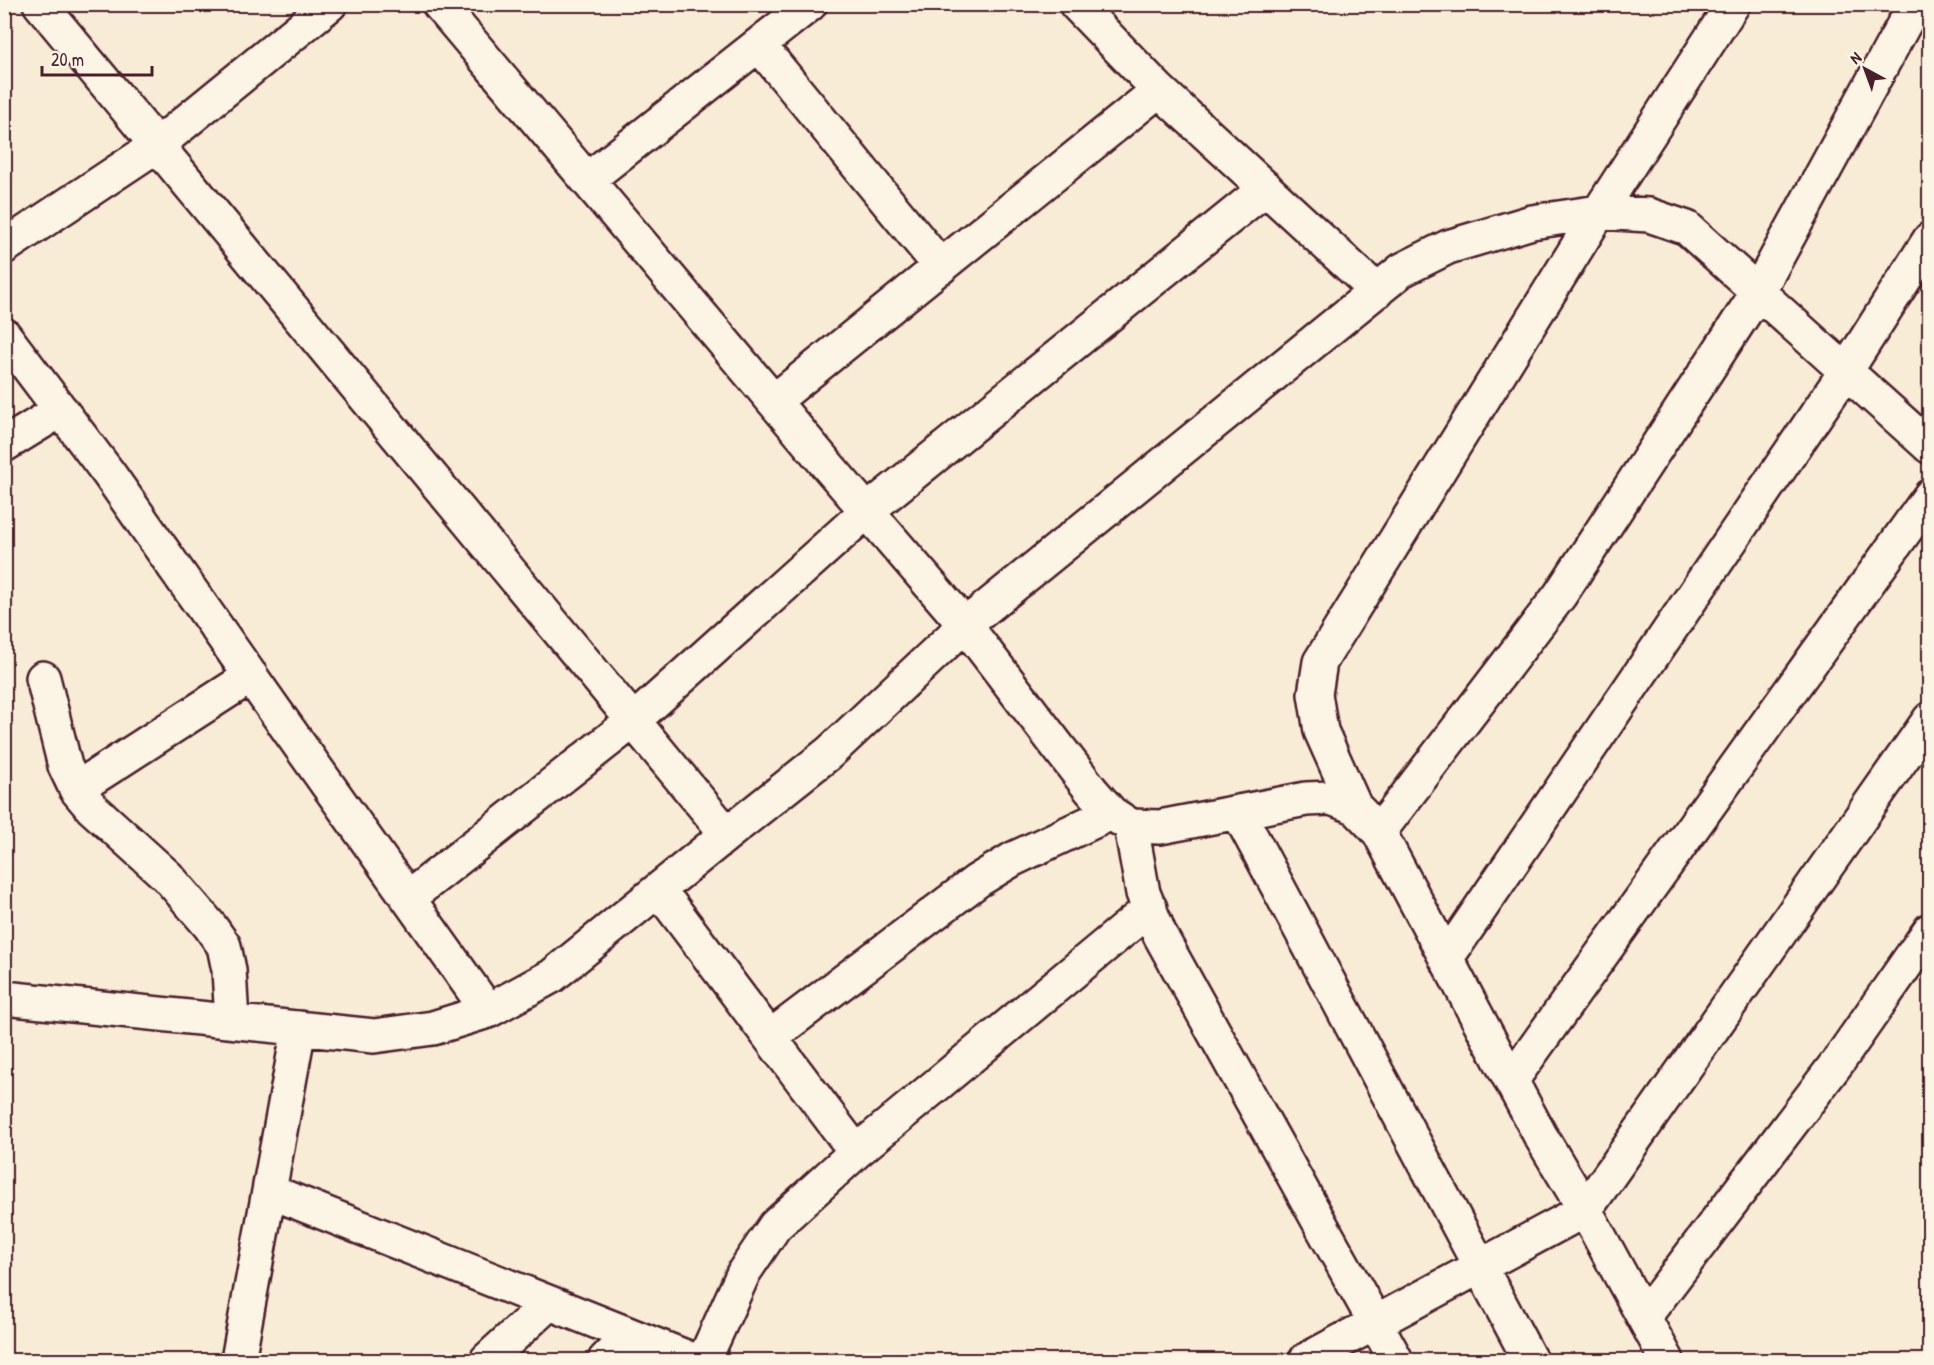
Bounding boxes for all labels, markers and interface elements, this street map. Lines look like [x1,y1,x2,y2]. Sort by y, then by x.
scale bar [42,39,152,77]
north arrow [1835,39,1895,99]
text: N [1845,46,1866,69]
text: 20 m [51,47,84,72]

